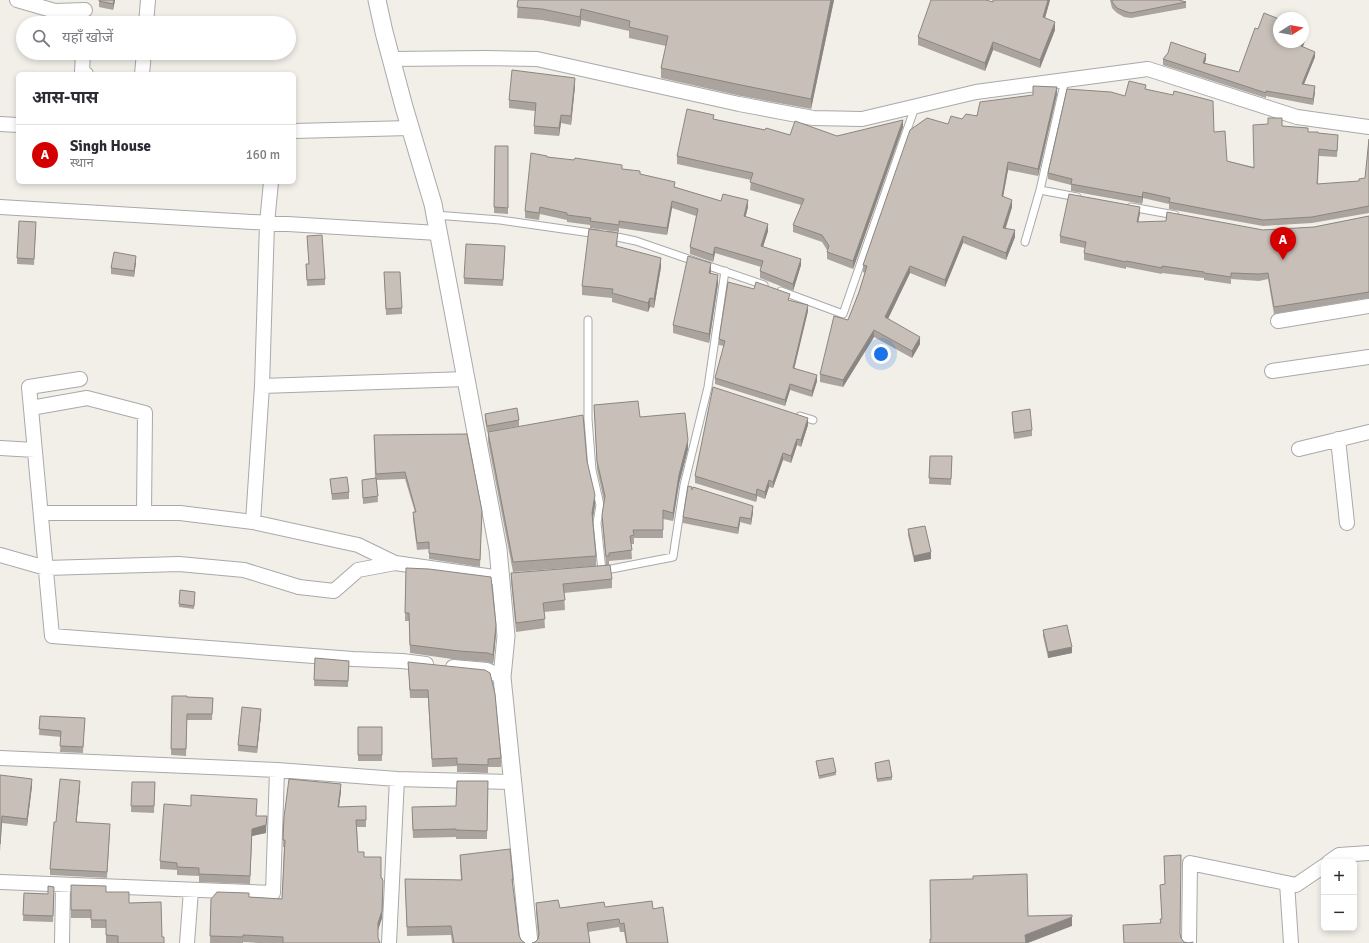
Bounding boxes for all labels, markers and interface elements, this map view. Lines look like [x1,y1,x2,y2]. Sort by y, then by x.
north arrow [1273,12,1309,48]
search box [16,16,296,60]
icon: search [30,27,52,49]
text: यहाँ खोजें [62,28,113,46]
text: आस-पास [32,87,98,108]
text: Singh House [70,137,151,155]
text: A [41,147,49,163]
text: 160 m [246,147,280,163]
text: स्थान [70,155,94,171]
pin: A [1270,227,1296,260]
your location [871,344,891,364]
map controls [1321,859,1357,931]
button: + [1321,859,1357,895]
button: − [1321,895,1357,931]

